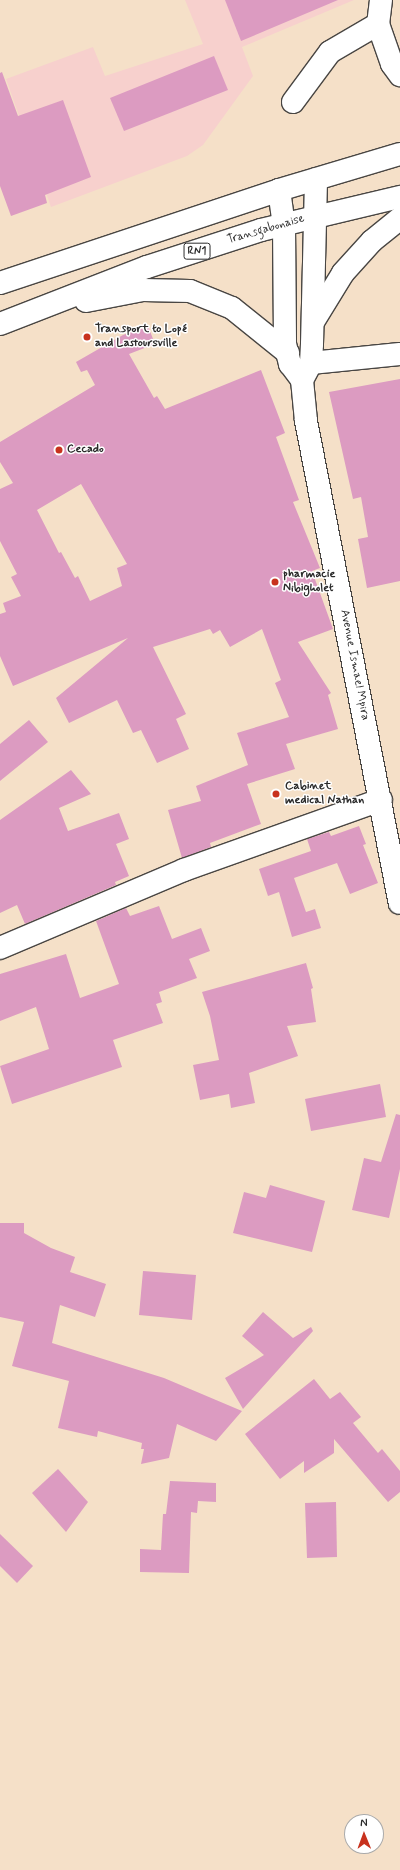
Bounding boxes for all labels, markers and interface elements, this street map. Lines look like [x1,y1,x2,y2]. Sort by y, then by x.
street label: Transgabonaise [226,212,306,248]
road number: RN1 [183,242,211,260]
place label: Transport to Lopé and Lastoursville [95,323,190,351]
marker: Transport to Lopé and Lastoursville [82,332,92,342]
place label: Cecado [67,443,104,457]
marker: Cecado [54,445,64,455]
place label: pharmacie Nibigholet [283,568,335,596]
marker: pharmacie Nibigholet [270,577,280,587]
street label: Avenue Ismael Mpira [336,609,372,721]
place label: Cabinet medical Nathan [285,780,364,808]
marker: Cabinet medical Nathan [270,788,282,800]
north arrow [344,1814,384,1854]
text: N [360,1816,368,1830]

